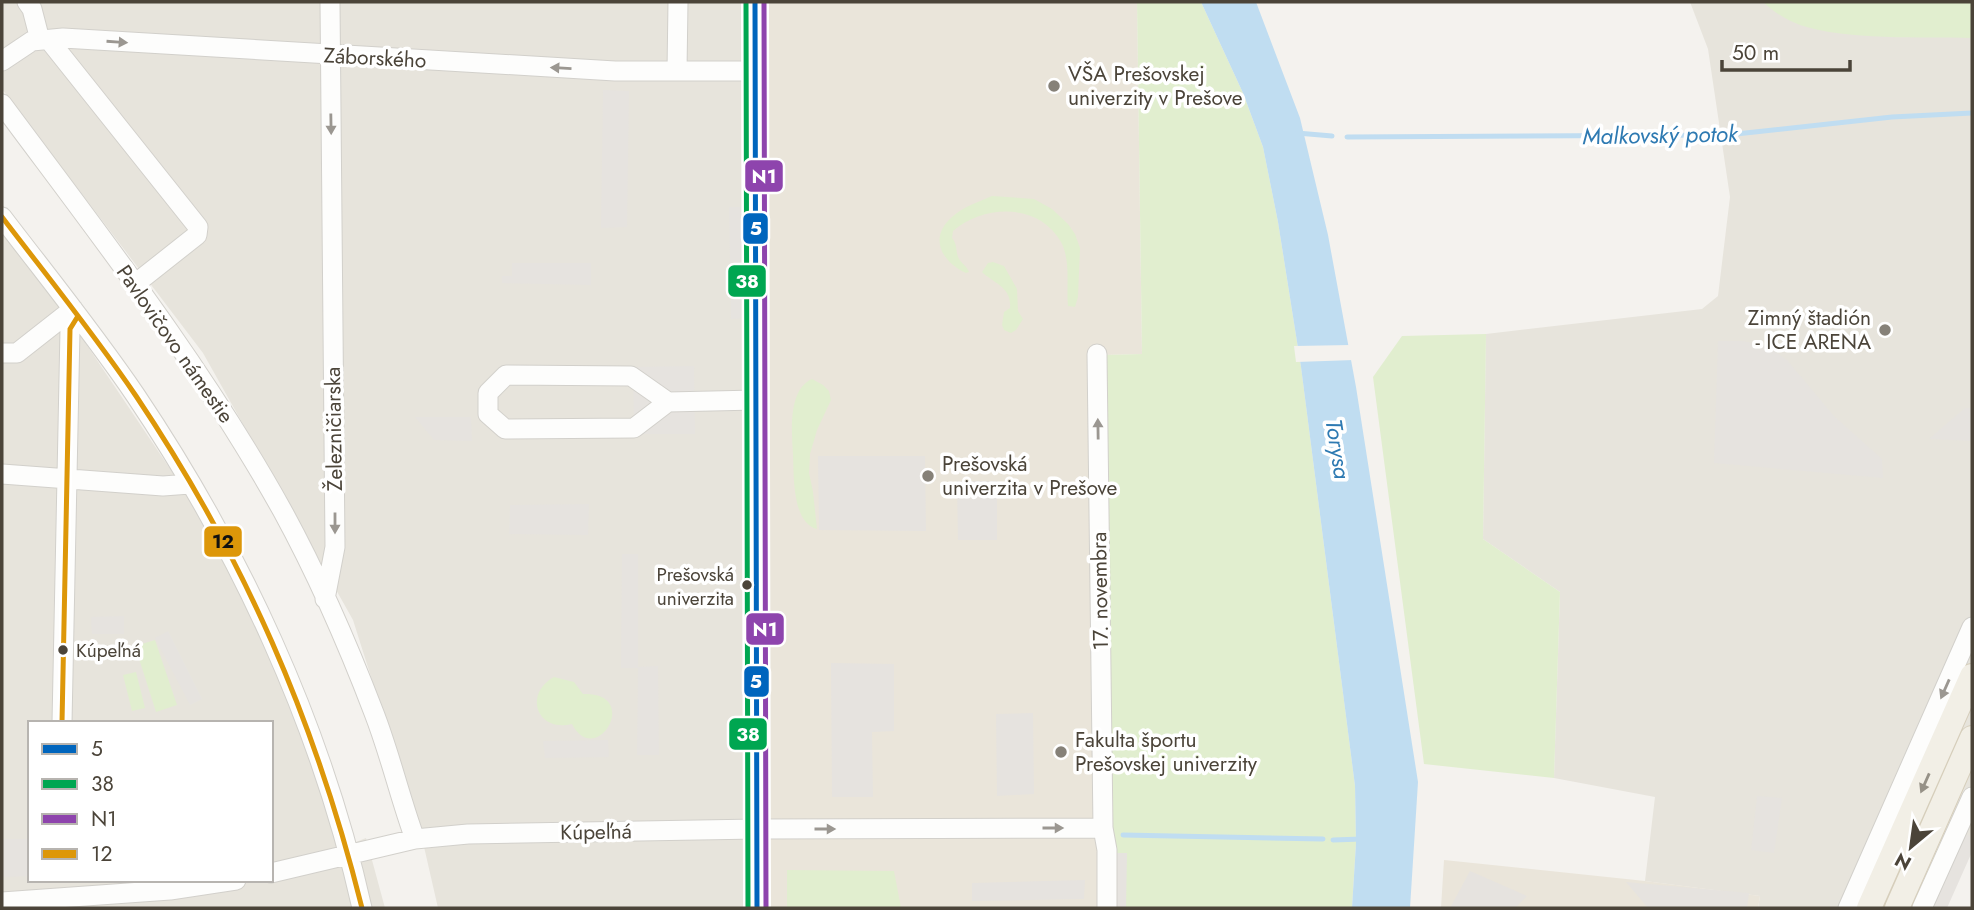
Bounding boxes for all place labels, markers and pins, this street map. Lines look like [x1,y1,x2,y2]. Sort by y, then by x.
place label: VŠA Prešovskej univerzity v Prešove [1068,59,1243,113]
marker: VŠA Prešovskej univerzity v Prešove [1046,78,1062,94]
place label: Zimný štadión - ICE ARENA [1748,303,1871,357]
marker: Zimný štadión - ICE ARENA [1877,322,1893,338]
place label: Prešovská univerzita v Prešove [942,449,1118,503]
marker: Prešovská univerzita v Prešove [920,468,936,484]
place label: Prešovská univerzita [657,561,734,612]
marker: Prešovská univerzita [740,578,754,592]
place label: Kúpeľná [76,637,141,664]
marker: Kúpeľná [56,643,70,657]
place label: Fakulta športu Prešovskej univerzity [1075,725,1258,779]
marker: Fakulta športu Prešovskej univerzity [1053,744,1069,760]

